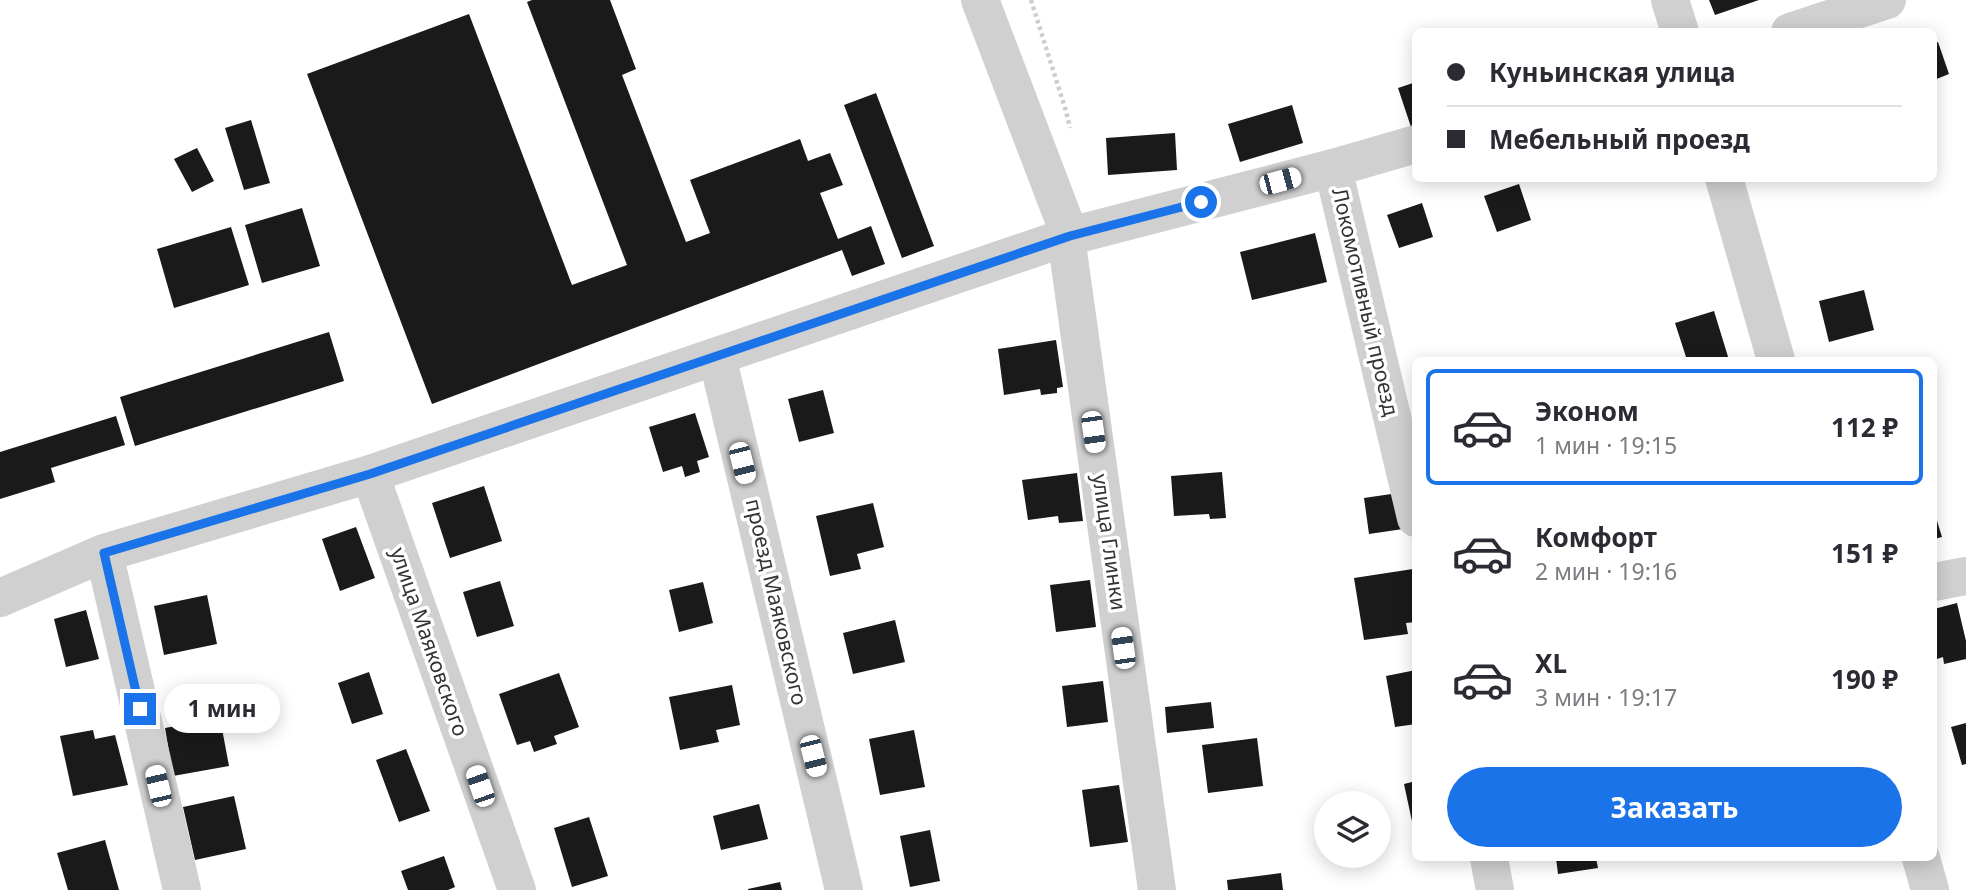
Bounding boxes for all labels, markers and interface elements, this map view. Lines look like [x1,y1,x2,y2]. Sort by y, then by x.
text: Куньинская улица [1489,54,1735,90]
text: Мебельный проезд [1489,121,1750,157]
car [1257,165,1304,197]
street label: Локомотивный проезд [1326,185,1406,419]
route start [1185,186,1217,218]
text: Эконом [1535,393,1639,429]
icon: car [1451,396,1514,459]
text: 112 ₽ [1831,409,1898,445]
car [1080,410,1107,454]
text: 1 мин · 19:15 [1535,429,1677,461]
car [727,440,758,486]
street label: улица Глинки [1087,472,1133,612]
street label: проезд Маяковского [740,496,814,708]
text: Комфорт [1535,519,1657,555]
icon: car [1451,522,1514,585]
text: 151 ₽ [1831,535,1898,571]
street label: улица Маяковского [384,544,475,740]
text: 2 мин · 19:16 [1535,555,1677,587]
car [1110,626,1137,670]
text: XL [1535,645,1567,681]
icon: car [1451,648,1514,711]
text: 190 ₽ [1831,661,1898,697]
text: 3 мин · 19:17 [1535,681,1677,713]
callout: 1 мин [164,684,280,734]
text: 1 мин [188,692,256,724]
route end [124,693,156,725]
car [798,733,829,779]
car [144,763,173,809]
car [464,763,497,809]
button: Заказать [1447,767,1902,847]
map controls [1314,791,1391,868]
button: layers [1314,791,1391,868]

